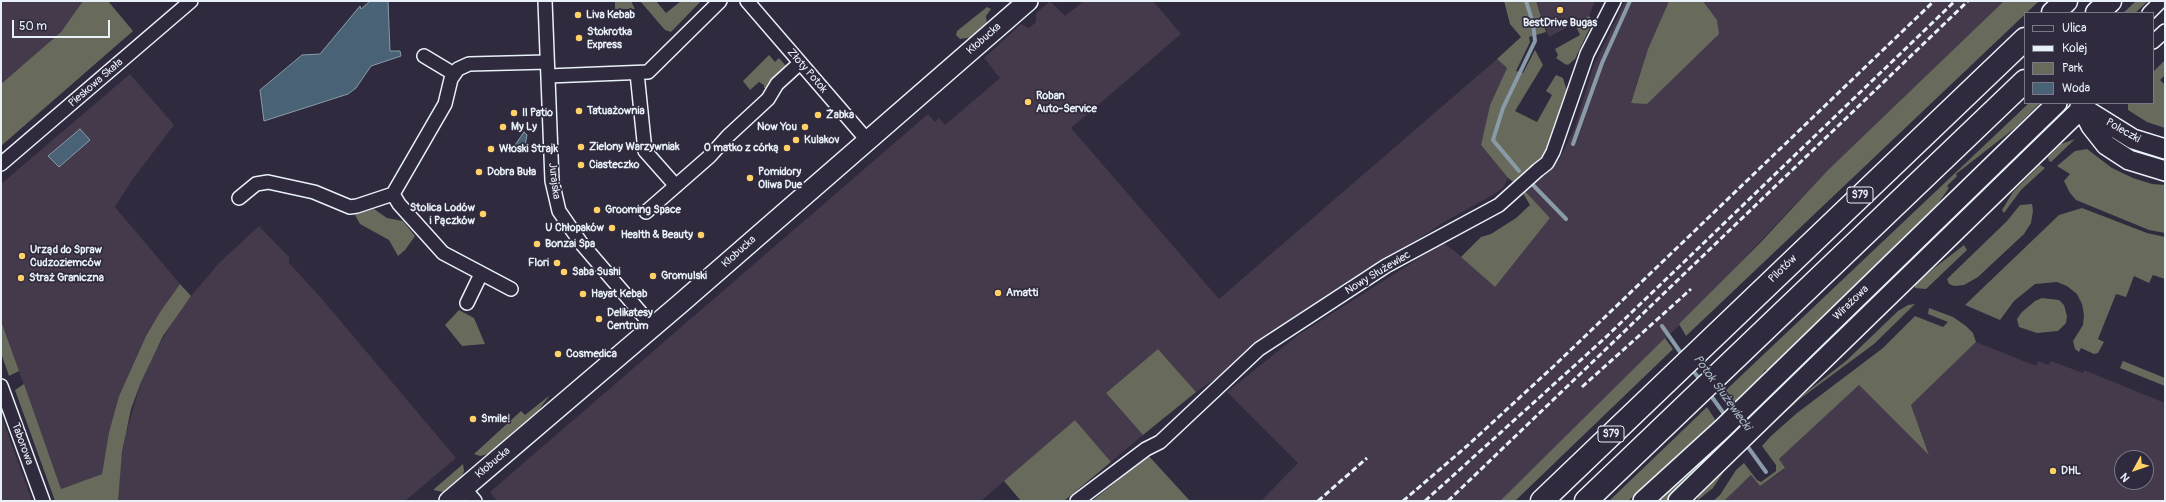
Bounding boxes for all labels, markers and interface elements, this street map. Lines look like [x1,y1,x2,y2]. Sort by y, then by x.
marker: BestDrive Bugas [1555,5,1565,15]
place label: Liva Kebab [586,8,635,22]
marker: Liva Kebab [573,10,583,20]
scale bar [14,12,112,38]
legend [2024,12,2154,104]
place label: BestDrive Bugas [1523,16,1597,30]
text: 50 m [19,19,47,34]
street label: Kłobucka [964,20,1004,58]
text: Ulica [2062,21,2087,36]
place label: Stokrotka Express [587,25,632,51]
marker: Stokrotka Express [574,33,584,43]
text: Kolej [2062,41,2087,56]
street label: Złoty Potok [784,46,830,96]
street label: Pieskowa Skała [66,56,126,110]
text: Park [2062,61,2083,76]
text: Woda [2062,81,2090,96]
place label: Roban Auto-Service [1036,89,1097,115]
marker: Roban Auto-Service [1023,97,1033,107]
place label: Tatuażownia [587,104,645,118]
place label: Il Patio [522,106,553,120]
marker: Tatuażownia [574,106,584,116]
marker: Il Patio [509,108,519,118]
place label: Żabka [826,108,854,122]
marker: Żabka [813,110,823,120]
street label: Poleczki [2103,116,2143,146]
place label: My Ly [511,120,537,134]
place label: Now You [757,120,797,134]
marker: My Ly [498,122,508,132]
marker: Now You [800,122,810,132]
place label: Kulakov [804,133,839,147]
marker: Kulakov [791,135,801,145]
place label: Zielony Warzywniak [589,140,680,154]
place label: O matko z córką [704,141,779,155]
place label: Włoski Strajk [499,142,558,156]
marker: Zielony Warzywniak [576,142,586,152]
marker: O matko z córką [782,143,792,153]
marker: Włoski Strajk [486,144,496,154]
place label: Ciasteczko [589,158,639,172]
marker: Ciasteczko [576,160,586,170]
street label: Jurajska [545,162,563,200]
place label: Dobra Buła [487,165,536,179]
place label: Pomidory Oliwa Due [758,165,802,191]
marker: Dobra Buła [474,167,484,177]
marker: Pomidory Oliwa Due [745,173,755,183]
road number: S79 [1847,187,1873,203]
place label: Stolica Lodów i Pączków [410,201,475,227]
place label: Grooming Space [605,203,681,217]
marker: Grooming Space [592,205,602,215]
marker: Stolica Lodów i Pączków [478,209,488,219]
place label: U Chłopaków [545,221,604,235]
marker: U Chłopaków [607,223,617,233]
place label: Health & Beauty [621,228,693,242]
marker: Health & Beauty [696,230,706,240]
street label: Kłobucka [719,233,759,271]
place label: Bonzai Spa [545,237,595,251]
marker: Bonzai Spa [532,239,542,249]
place label: Urząd do Spraw Cudzoziemców [30,243,102,269]
street label: Nowy Służewiec [1343,248,1413,298]
marker: Urząd do Spraw Cudzoziemców [17,251,27,261]
street label: Pilotów [1766,252,1800,286]
place label: Flori [528,256,549,270]
marker: Flori [552,258,562,268]
place label: Saba Sushi [572,265,621,279]
marker: Saba Sushi [559,267,569,277]
place label: Gromulski [661,269,707,283]
place label: Straż Graniczna [29,271,104,285]
marker: Gromulski [648,271,658,281]
marker: Straż Graniczna [16,273,26,283]
street label: Wirażowa [1830,283,1872,323]
place label: Amatti [1006,286,1038,300]
place label: Hayat Kebab [591,287,647,301]
marker: Amatti [993,288,1003,298]
marker: Hayat Kebab [578,289,588,299]
place label: Delikatesy Centrum [607,306,653,332]
marker: Delikatesy Centrum [594,314,604,324]
place label: Cosmedica [566,347,617,361]
marker: Cosmedica [553,349,563,359]
water label: Potok Służewiecki [1690,353,1754,433]
place label: Smile! [481,412,510,426]
marker: Smile! [468,414,478,424]
street label: Taborowa [8,421,36,467]
road number: S79 [1598,426,1624,442]
street label: Kłobucka [473,445,513,481]
north arrow [2114,450,2154,490]
place label: DHL [2061,464,2081,478]
marker: DHL [2048,466,2058,476]
text: N [2118,470,2133,484]

